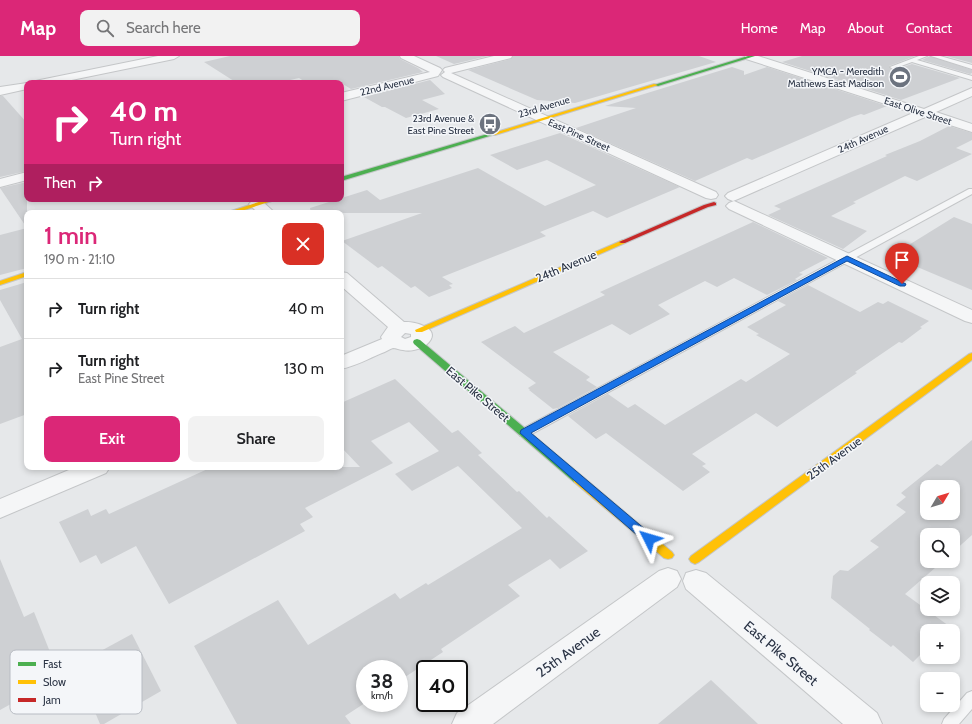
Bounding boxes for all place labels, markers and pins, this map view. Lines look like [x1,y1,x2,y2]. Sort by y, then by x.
sports icon: YMCA - Meredith Mathews East Madison [887,64,913,90]
place label: YMCA - Meredith Mathews East Madison [788,65,884,90]
bus stop icon: 23rd Avenue & East Pine Street [477,111,503,137]
place label: 23rd Avenue & East Pine Street [407,112,475,137]
pin [885,243,919,284]

